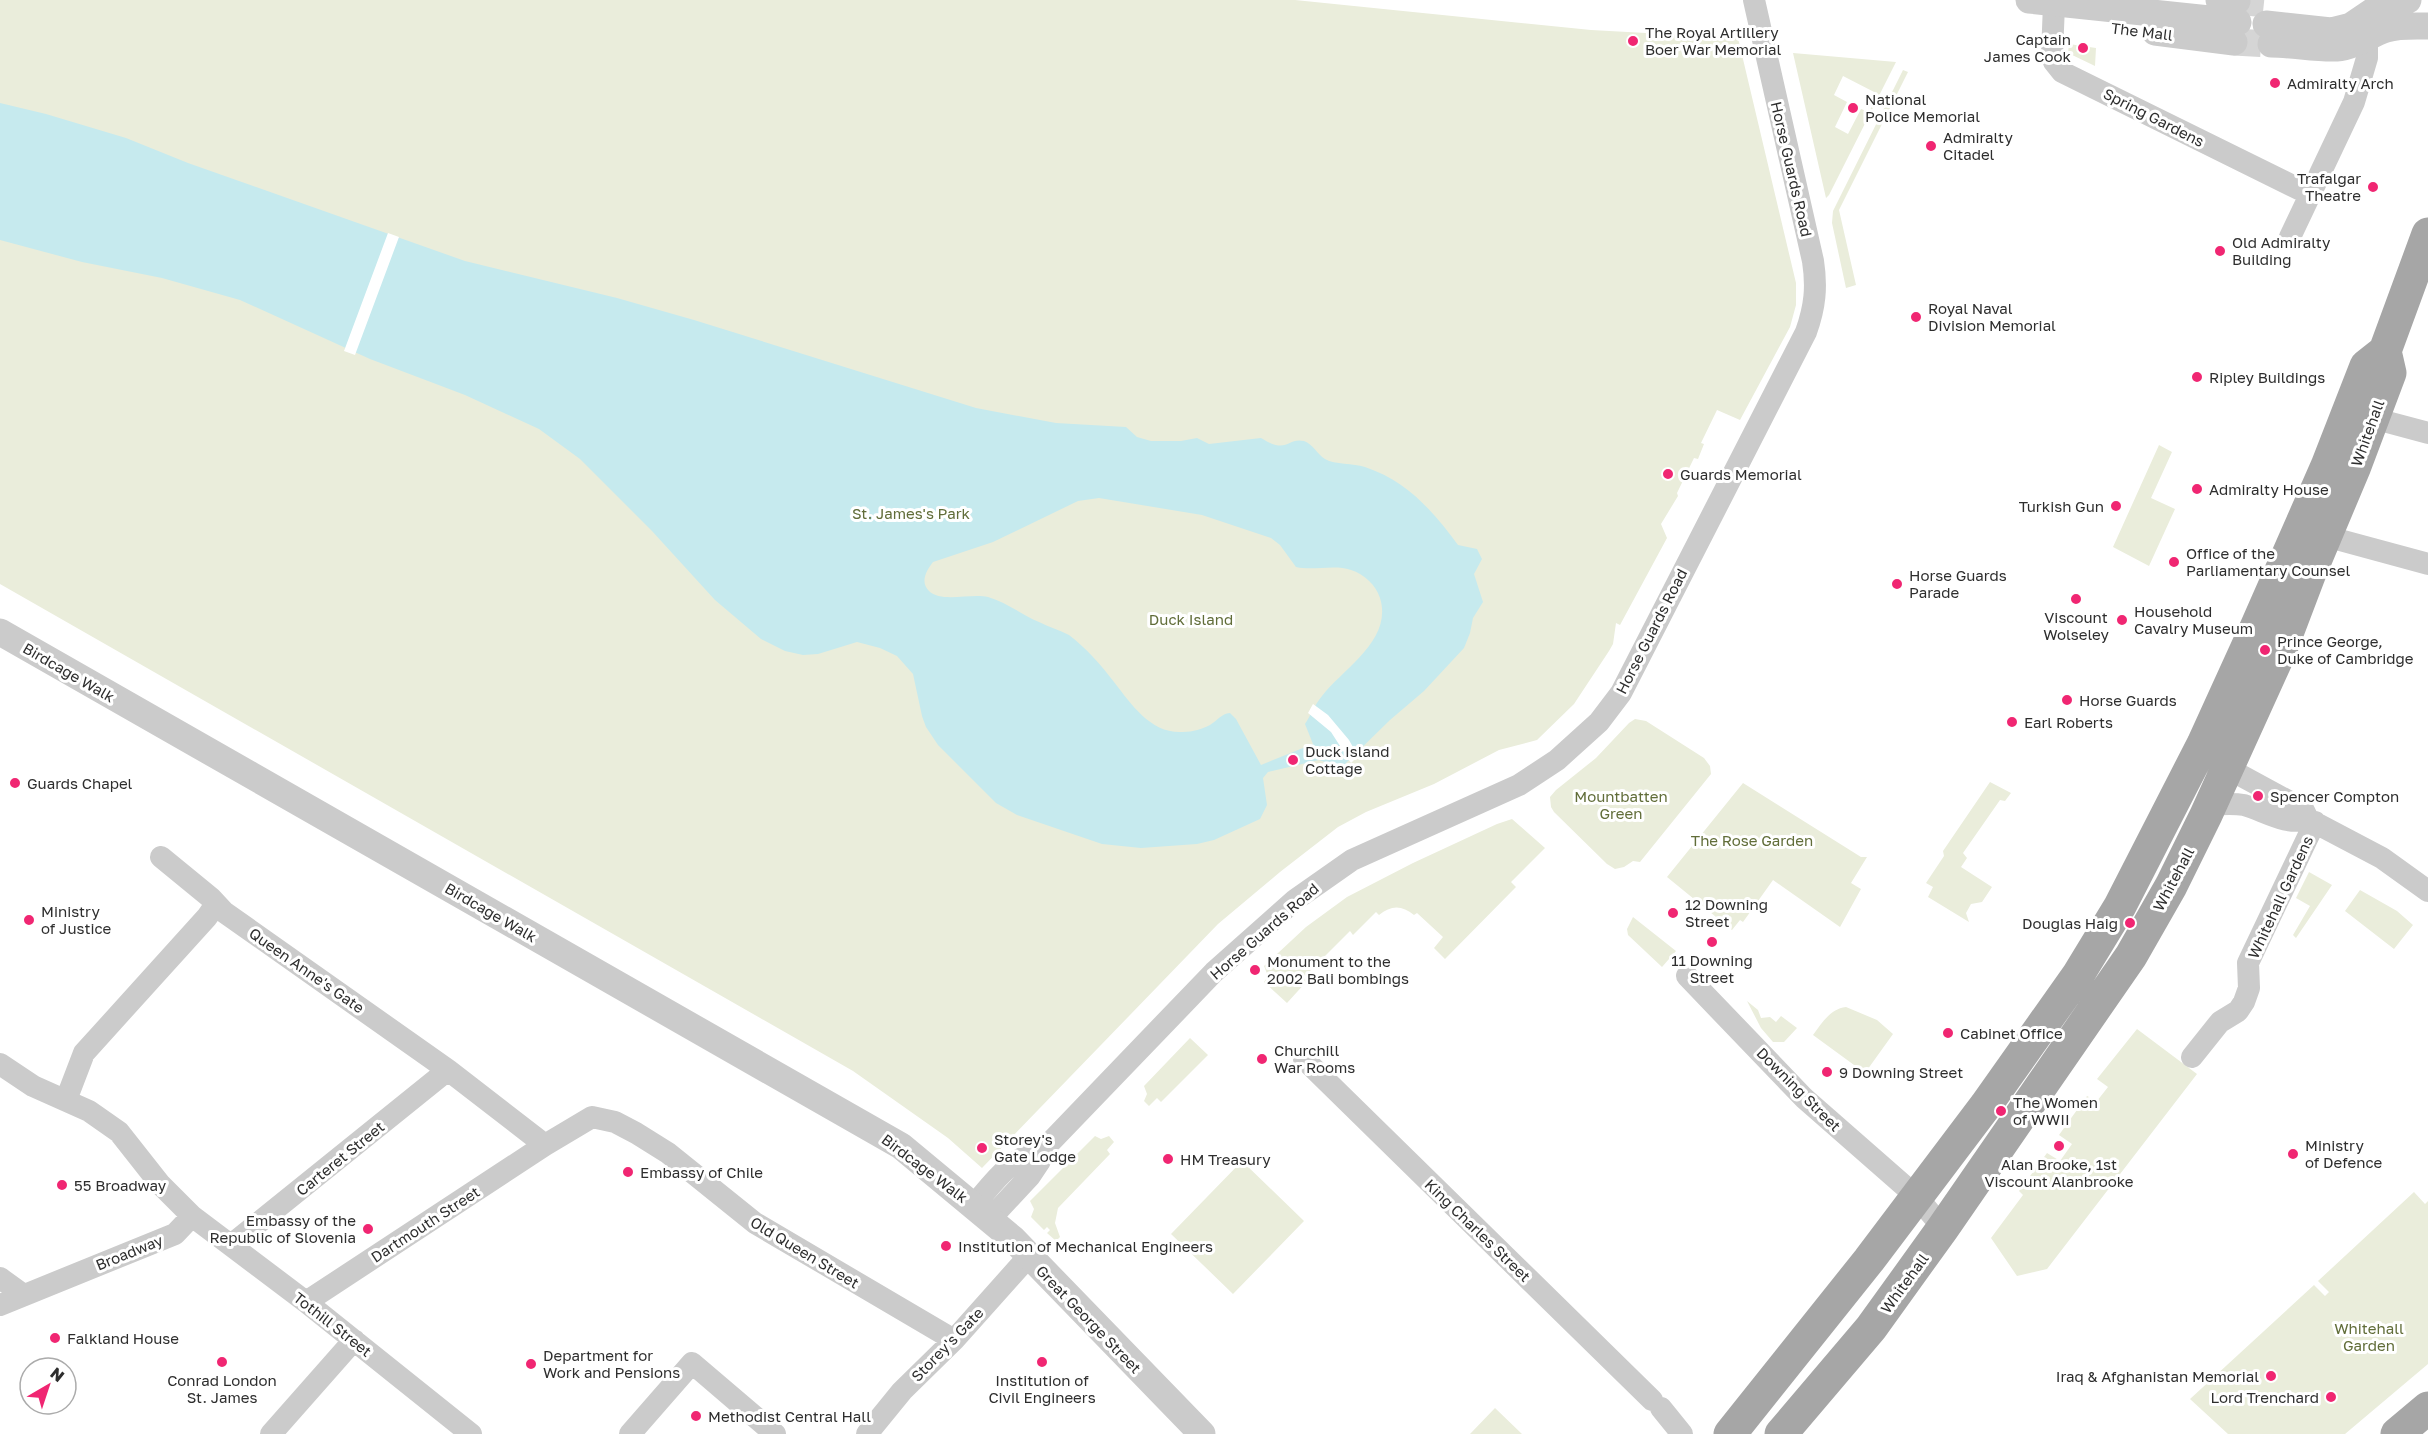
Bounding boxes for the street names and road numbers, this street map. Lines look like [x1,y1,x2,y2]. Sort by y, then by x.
street label: The Mall [2110,18,2174,44]
street label: Spring Gardens [2101,84,2207,150]
street label: Horse Guards Road [1768,100,1816,238]
street label: Whitehall [2347,397,2387,469]
street label: Horse Guards Road [1612,565,1690,697]
street label: Birdcage Walk [20,638,118,706]
street label: Whitehall Gardens [2244,833,2316,961]
street label: Whitehall [2149,844,2197,914]
street label: Birdcage Walk [442,878,540,946]
street label: Horse Guards Road [1206,879,1322,983]
street label: Queen Anne's Gate [246,924,368,1017]
street label: Downing Street [1753,1043,1845,1135]
street label: Carteret Street [292,1117,388,1199]
street label: Birdcage Walk [879,1130,972,1206]
street label: King Charles Street [1421,1175,1535,1285]
street label: Dartmouth Street [367,1182,483,1266]
street label: Old Queen Street [747,1212,863,1292]
street label: Broadway [93,1230,166,1274]
street label: Whitehall [1876,1249,1932,1316]
street label: Great George Street [1033,1261,1145,1377]
street label: Tothill Street [290,1288,376,1360]
street label: Storey's Gate [907,1303,987,1385]

